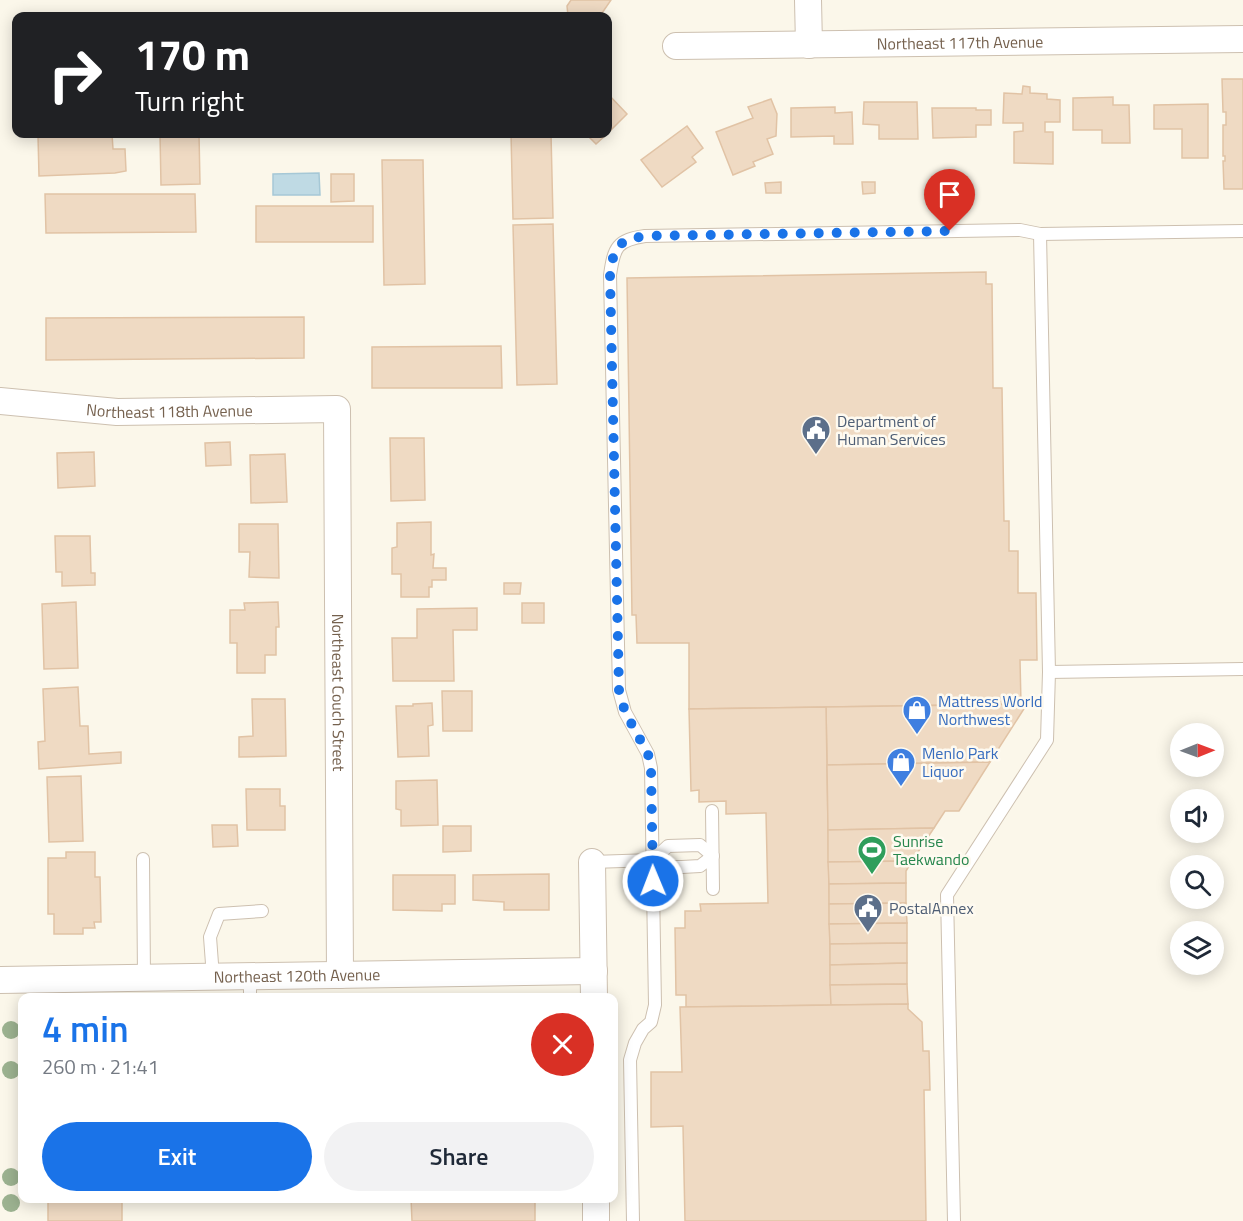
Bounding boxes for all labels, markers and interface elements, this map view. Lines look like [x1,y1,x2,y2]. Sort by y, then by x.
text: 170 m [135,22,250,86]
street label: Northeast 117th Avenue [877,29,1043,56]
icon: right [36,36,114,114]
text: Turn right [135,80,244,121]
pin [924,169,975,231]
icon: arrive [933,178,966,211]
street label: Northeast 118th Avenue [85,397,253,424]
place label: Department of Human Services [837,409,946,451]
public building icon: Department of Human Services [800,414,832,456]
street label: Northeast Couch Street [326,614,351,772]
place label: Mattress World Northwest [938,689,1043,731]
shop icon: Mattress World Northwest [901,694,933,736]
north arrow [1170,723,1224,777]
map controls [1170,723,1224,975]
place label: Menlo Park Liquor [922,741,999,783]
shop icon: Menlo Park Liquor [885,746,917,788]
button: sound [1170,789,1224,843]
place label: Sunrise Taekwando [893,829,969,871]
sports icon: Sunrise Taekwando [856,834,888,876]
position arrow [621,849,685,913]
button: search [1170,855,1224,909]
public building icon: PostalAnnex [852,892,884,934]
place label: PostalAnnex [889,896,974,920]
button: layers [1170,921,1224,975]
street label: Northeast 120th Avenue [214,962,380,989]
text: 4 min [42,1001,129,1056]
button: close [531,1013,594,1076]
text: 260 m · 21:41 [42,1051,159,1082]
button: Exit [42,1122,312,1191]
button: Share [324,1122,594,1191]

